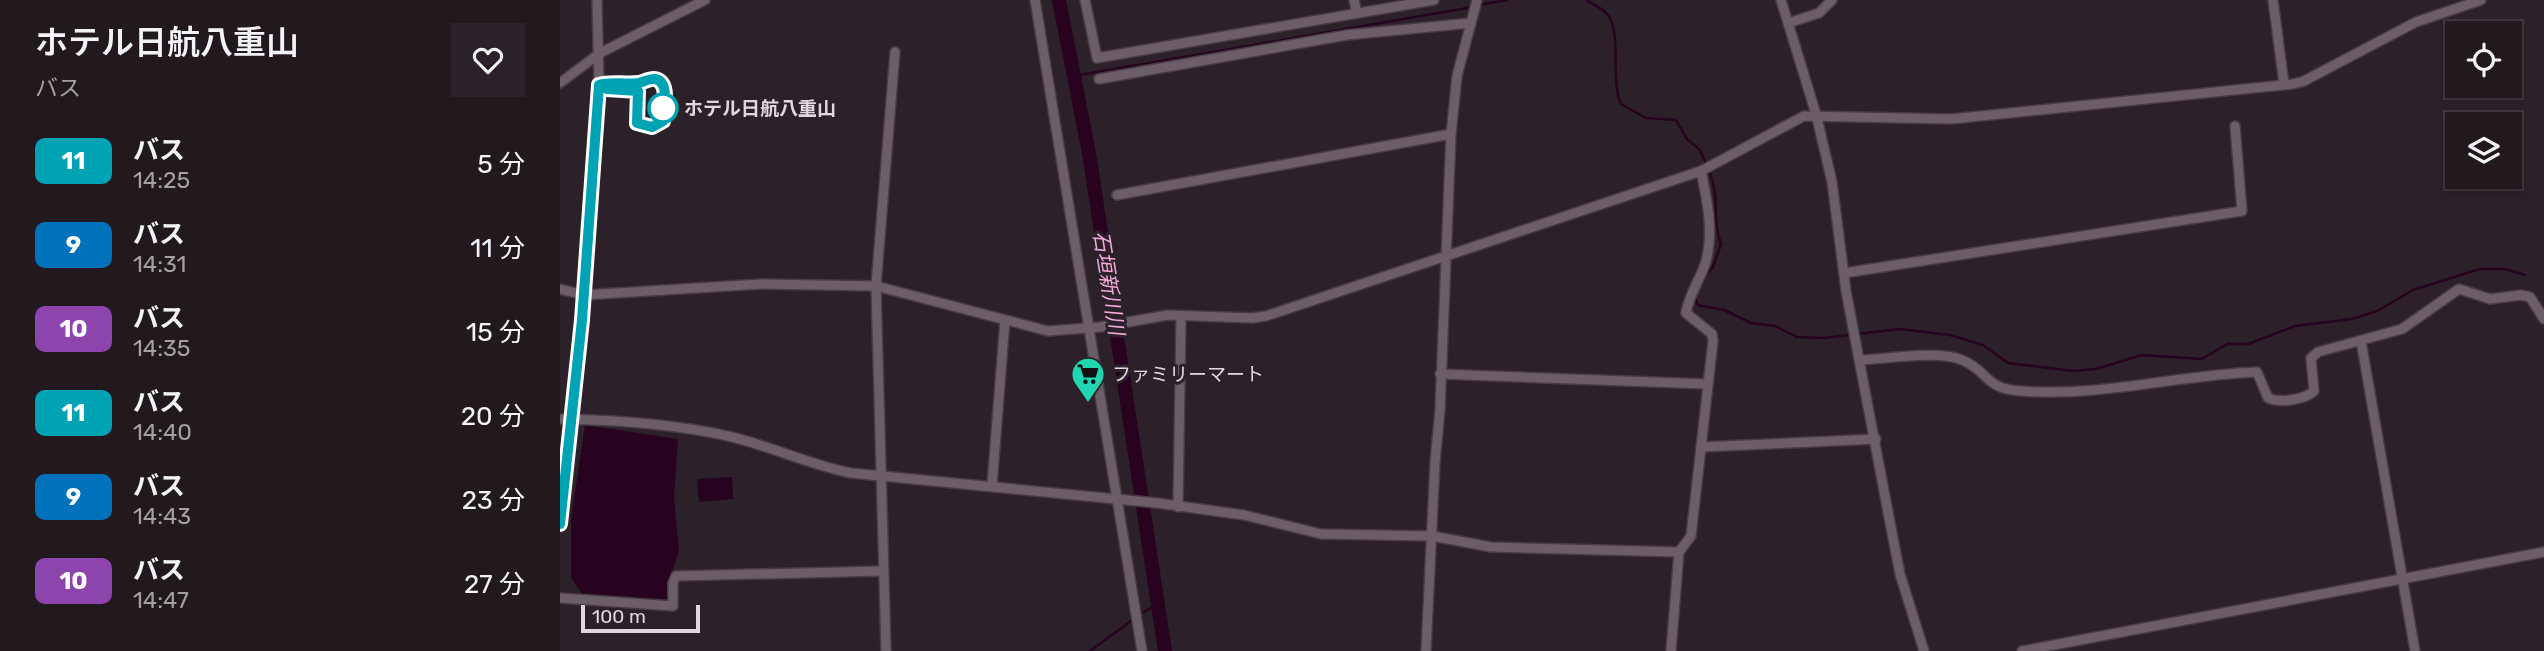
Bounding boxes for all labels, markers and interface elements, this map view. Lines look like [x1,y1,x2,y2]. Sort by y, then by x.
map controls [2445,21,2522,189]
button: locate [2445,21,2522,98]
text: ホテル日航八重山 [35,23,299,62]
button: heart [451,23,525,97]
text: バス [35,74,81,102]
marker: ホテル日航八重山 [648,93,678,123]
place label: ホテル日航八重山 [684,97,836,120]
button: layers [2445,112,2522,189]
text: バス [133,135,185,166]
text: 11 [62,147,85,175]
text: 5 分 [477,149,525,180]
text: 14:25 [133,166,190,194]
text: バス [133,219,185,250]
water label: 石垣新川川 [1088,229,1130,339]
text: 9 [66,231,81,259]
text: 11 分 [470,233,525,264]
text: 14:31 [133,250,186,278]
text: バス [133,303,185,334]
text: 10 [59,315,88,343]
text: 15 分 [466,317,525,348]
text: 14:35 [133,334,191,362]
supermarket icon: ファミリーマート [1069,355,1107,404]
place label: ファミリーマート [1112,363,1264,386]
text: バス [133,387,185,418]
text: 11 [62,399,85,427]
text: 20 分 [461,401,525,432]
text: 14:40 [133,418,192,446]
text: バス [133,471,185,502]
text: 9 [66,483,81,511]
text: 23 分 [462,485,525,516]
text: 14:43 [133,502,191,530]
text: バス [133,555,185,586]
text: 10 [59,567,88,595]
text: 27 分 [464,569,525,600]
text: 14:47 [133,586,189,614]
scale bar [581,602,700,634]
text: 100 m [592,605,646,628]

